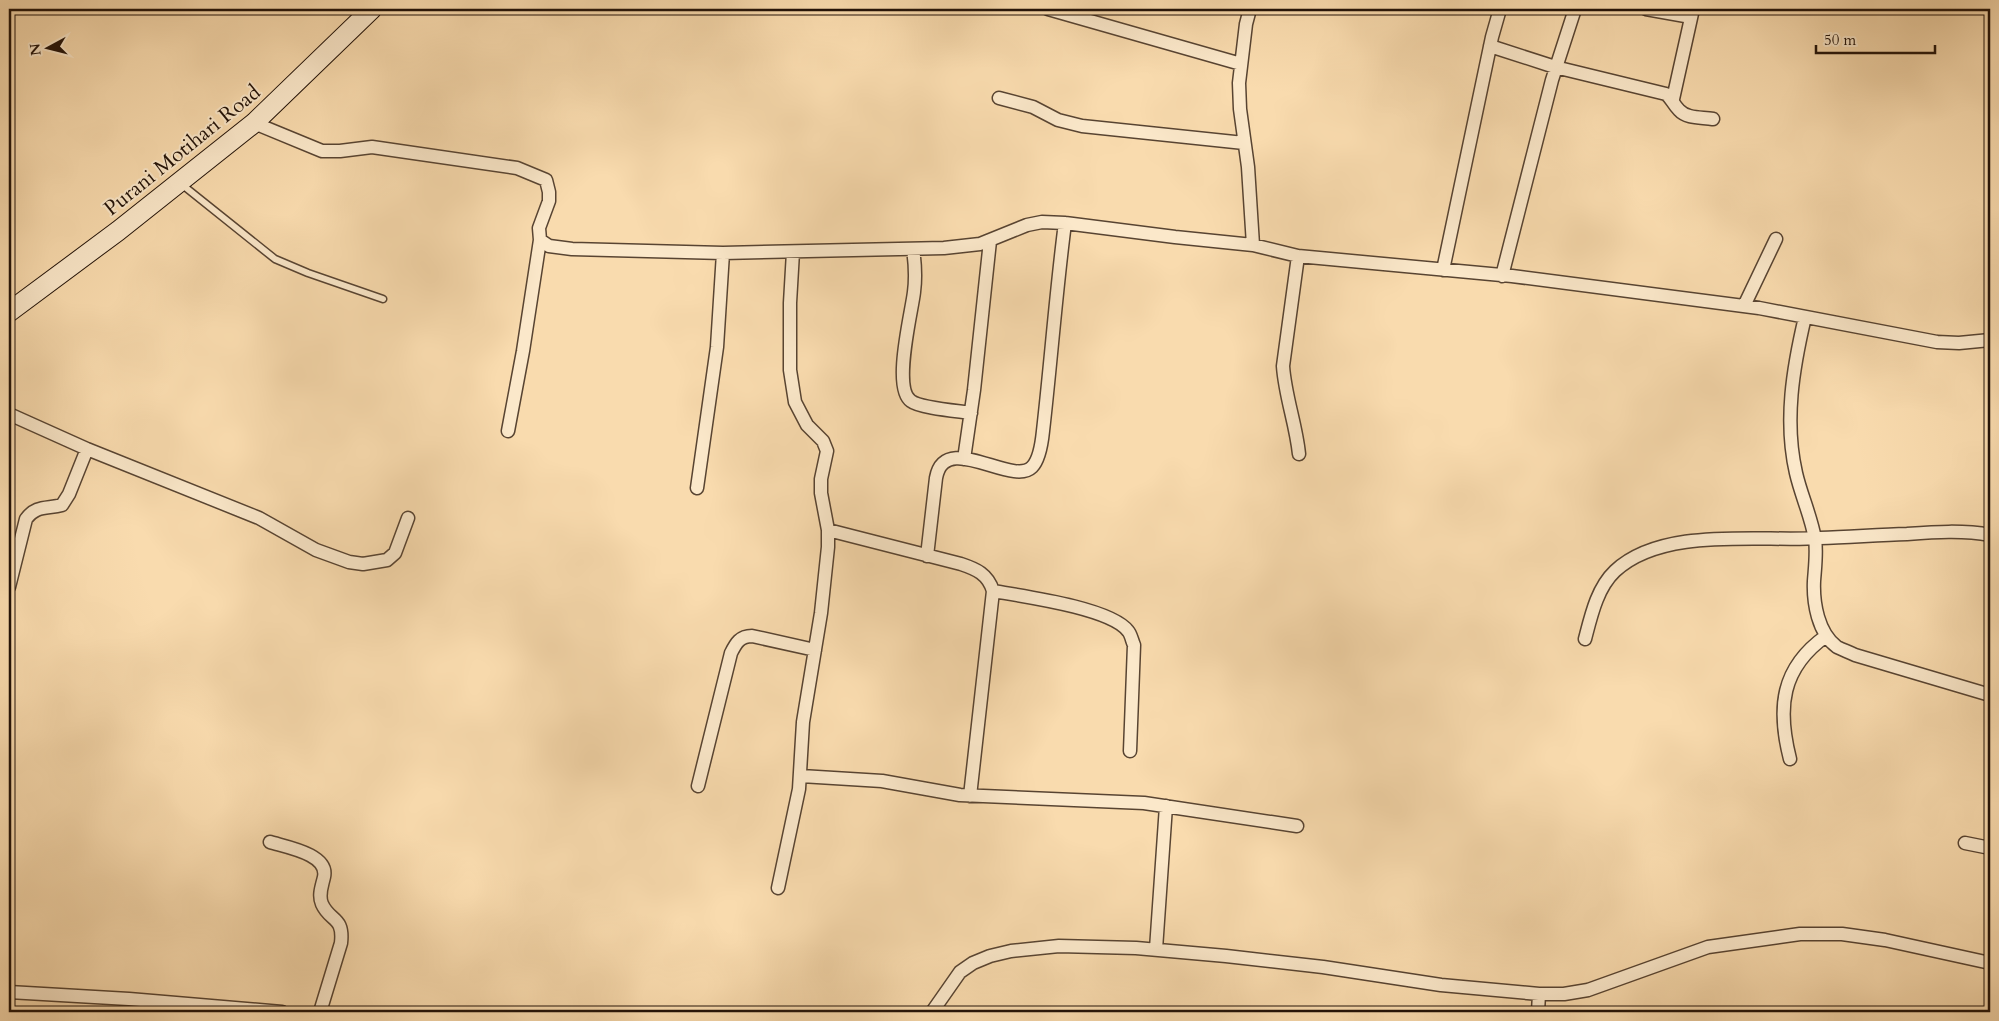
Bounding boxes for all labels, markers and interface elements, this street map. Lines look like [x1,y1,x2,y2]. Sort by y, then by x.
north arrow [22,22,72,72]
scale bar [1816,22,1935,54]
text: 50 m [1824,30,1856,50]
text: N [25,42,46,57]
street label: Purani Motihari Road [98,78,267,223]

